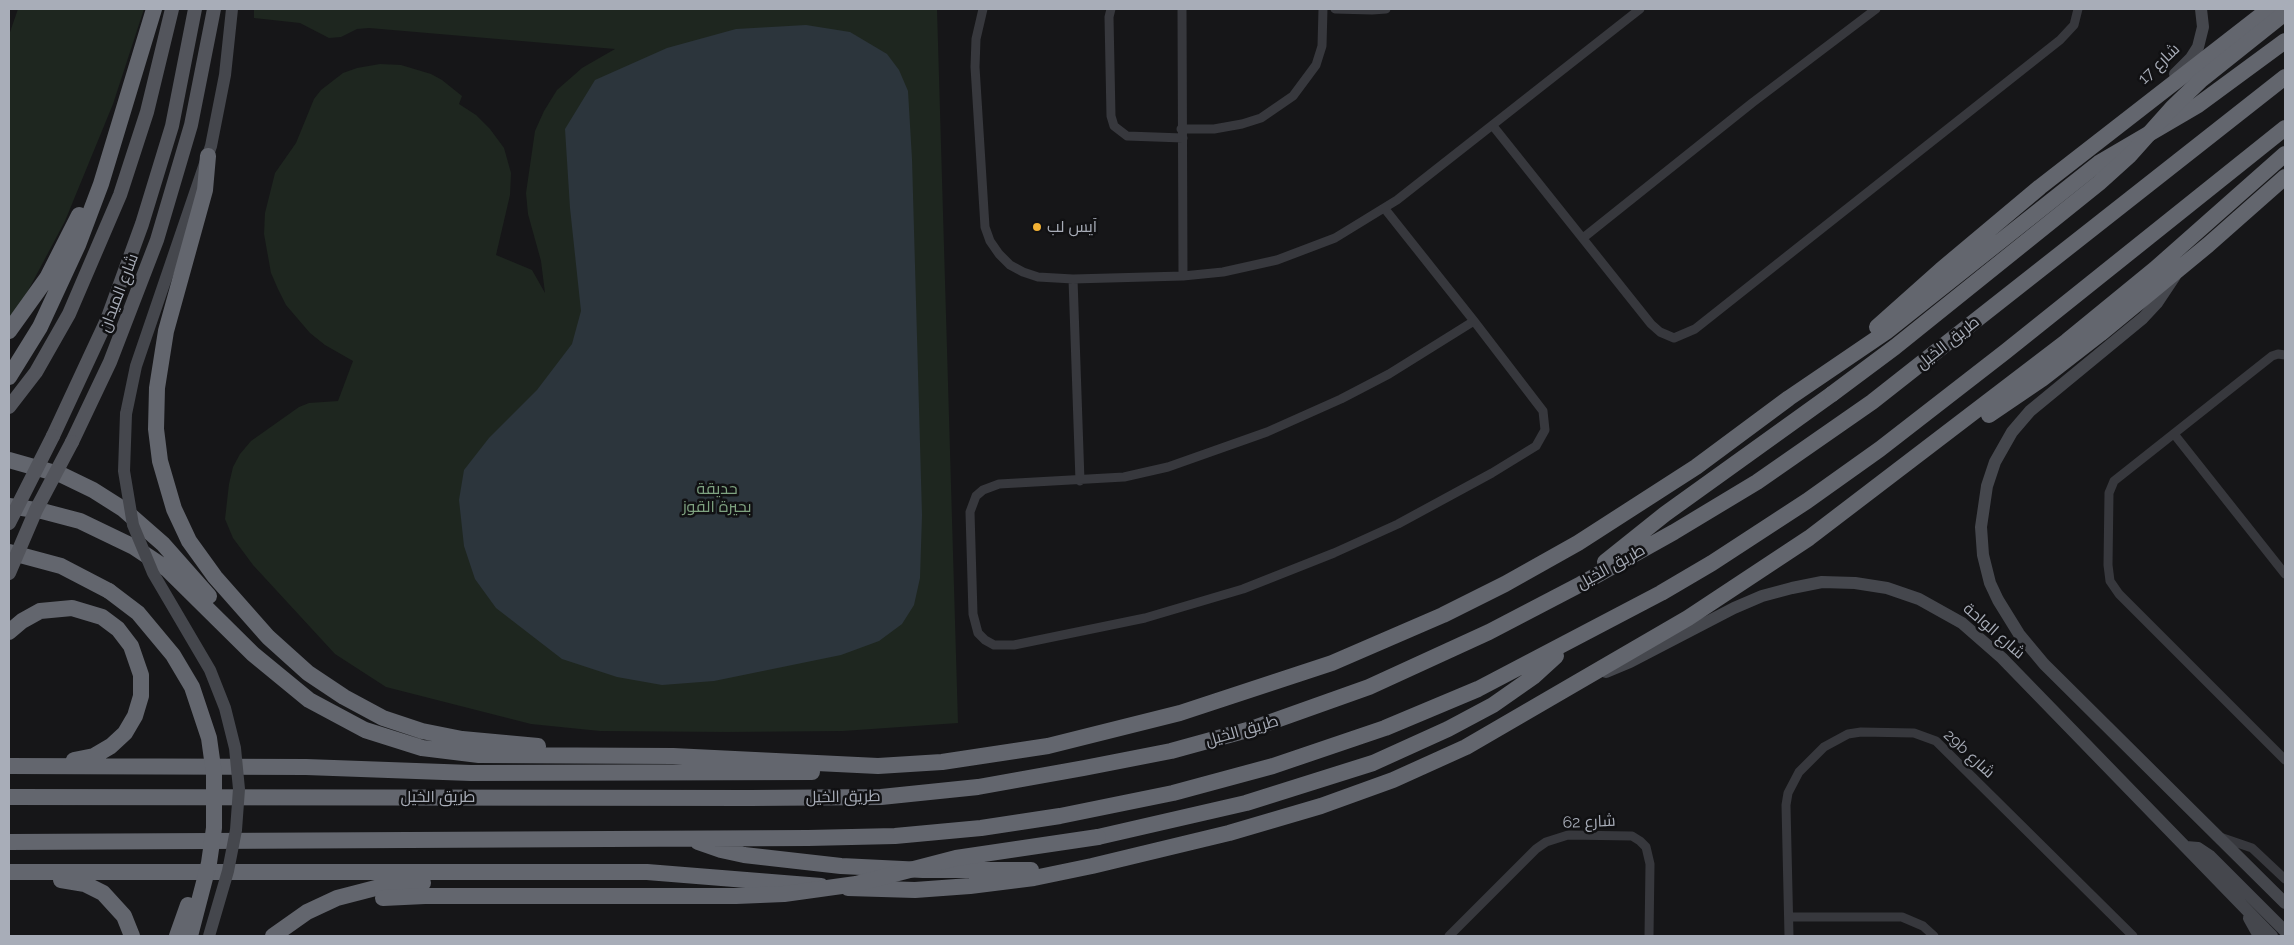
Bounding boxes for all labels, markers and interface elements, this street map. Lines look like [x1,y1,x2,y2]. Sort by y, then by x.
street label: 17 شارع [2134,40,2184,88]
place label: آيس لب [1047,217,1097,237]
marker: آيس لب [1031,221,1043,233]
street label: شارع الميدان [95,251,143,335]
street label: طريق الخيل [1913,312,1983,374]
park label: حديقة بحيرة القوز [682,479,752,517]
street label: طريق الخيل [1574,540,1648,594]
street label: شارع الواحة [1959,599,2029,663]
street label: طريق الخيل [1203,711,1281,751]
street label: 29b شارع [1940,726,1998,782]
street label: طريق الخيل [401,787,475,807]
street label: طريق الخيل [805,787,881,807]
street label: شارع 62 [1562,811,1616,833]

